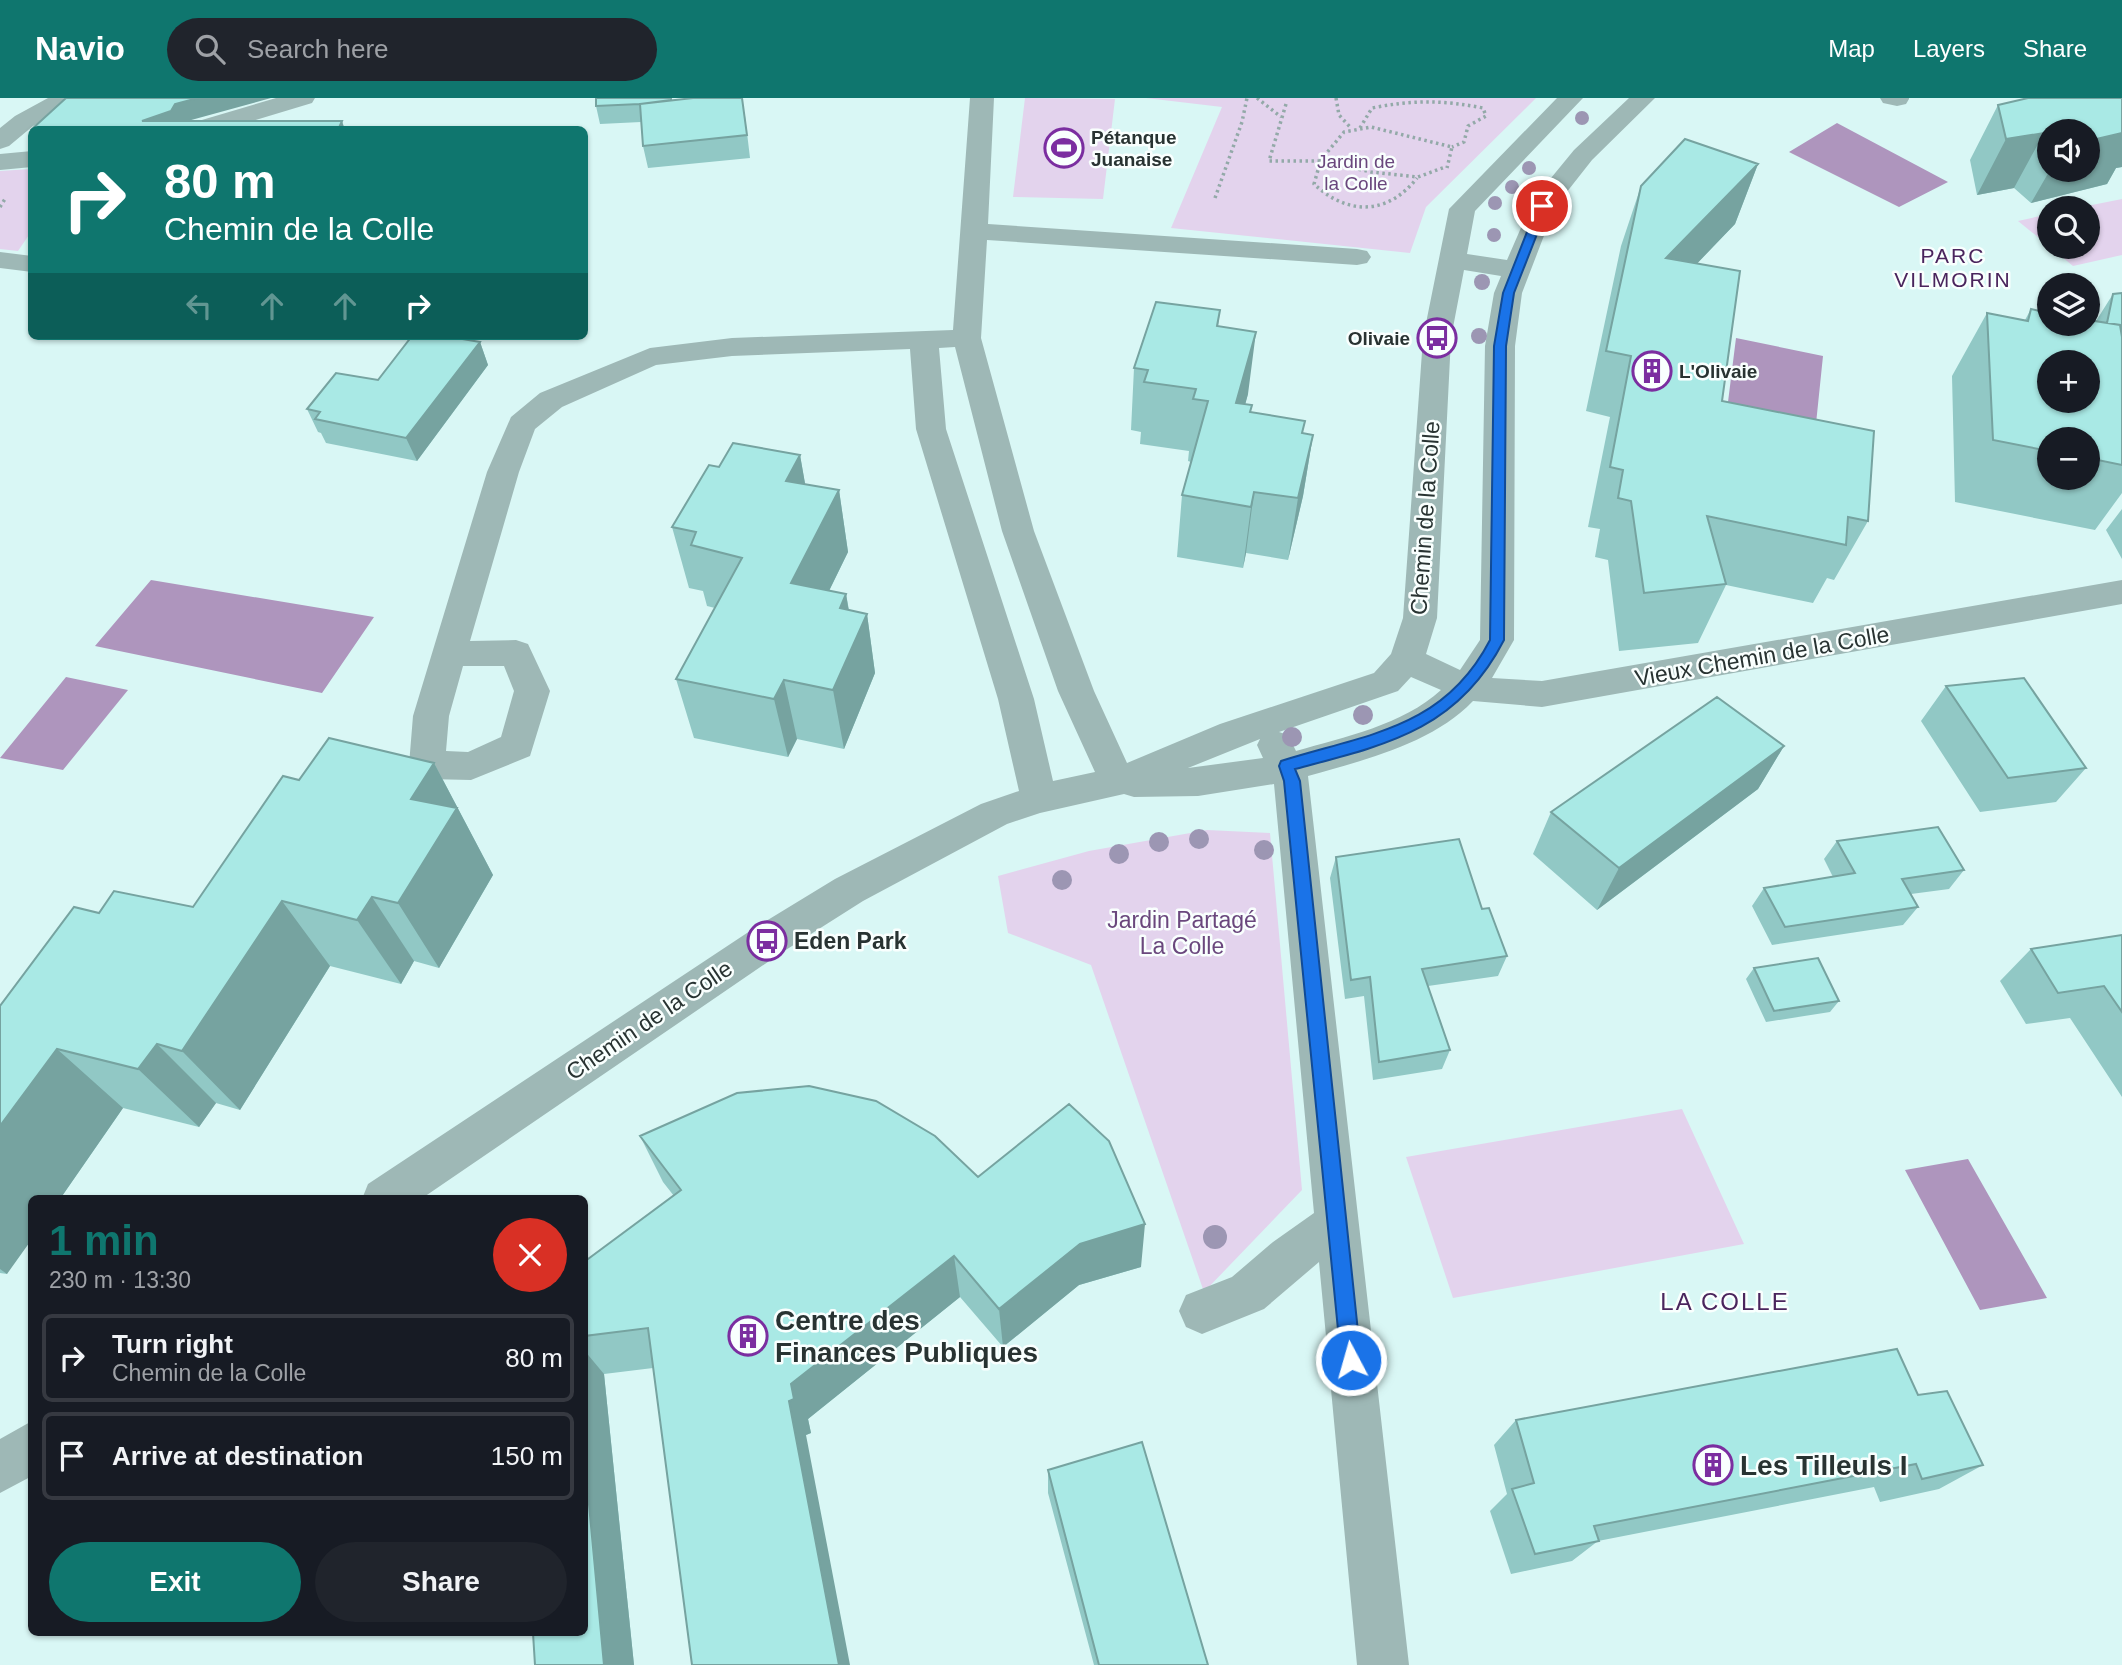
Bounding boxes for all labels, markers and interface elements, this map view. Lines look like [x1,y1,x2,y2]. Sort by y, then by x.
search box [167,18,657,81]
text: Navio [35,30,125,67]
icon: search [191,30,229,68]
text: Search here [247,34,389,64]
text: Map [1828,35,1875,62]
text: Layers [1913,35,1985,62]
text: Share [2023,35,2087,62]
map controls [2037,119,2100,490]
button: sound [2037,119,2100,182]
sports icon: Pétanque Juanaise [1043,127,1085,169]
place label: Pétanque Juanaise [1091,127,1177,170]
park label: Jardin de la Colle [1317,151,1395,194]
icon: right [49,154,140,245]
text: 80 m [164,154,276,208]
pin [1512,176,1572,236]
icon: arrive [1523,187,1561,225]
button: search [2037,196,2100,259]
text: Chemin de la Colle [164,211,434,247]
district label: PARC VILMORIN [1894,244,2012,291]
button: layers [2037,273,2100,336]
icon: left [180,287,218,325]
icon: ahead [253,287,291,325]
icon: ahead [326,287,364,325]
icon: right [399,287,437,325]
bus stop icon: Olivaie [1416,317,1458,359]
place label: Olivaie [1348,328,1410,349]
building icon: L'Olivaie [1631,350,1673,392]
button: + [2037,350,2100,413]
place label: L'Olivaie [1679,361,1757,382]
street label: Chemin de la Colle [1405,420,1445,616]
button: − [2037,427,2100,490]
street label: Vieux Chemin de la Colle [1633,621,1891,691]
park label: Jardin Partagé La Colle [1107,907,1257,959]
bus stop icon: Eden Park [746,920,788,962]
place label: Eden Park [794,928,907,954]
street label: Chemin de la Colle [561,955,737,1085]
text: 1 min [49,1217,159,1264]
button: close [493,1218,567,1292]
text: 230 m · 13:30 [49,1267,191,1293]
district label: LA COLLE [1660,1288,1790,1315]
place label: Centre des Finances Publiques [775,1305,1038,1368]
building icon: Centre des Finances Publiques [727,1315,769,1357]
position arrow [1314,1323,1388,1397]
text: Turn right [112,1329,233,1359]
icon: right [53,1339,91,1377]
text: 80 m [505,1343,563,1373]
text: Chemin de la Colle [112,1360,306,1386]
icon: arrive [53,1437,91,1475]
text: Arrive at destination [112,1441,363,1471]
text: 150 m [491,1441,563,1471]
building icon: Les Tilleuls I [1692,1444,1734,1486]
place label: Les Tilleuls I [1740,1450,1908,1481]
button: Exit [49,1542,301,1622]
button: Share [315,1542,567,1622]

